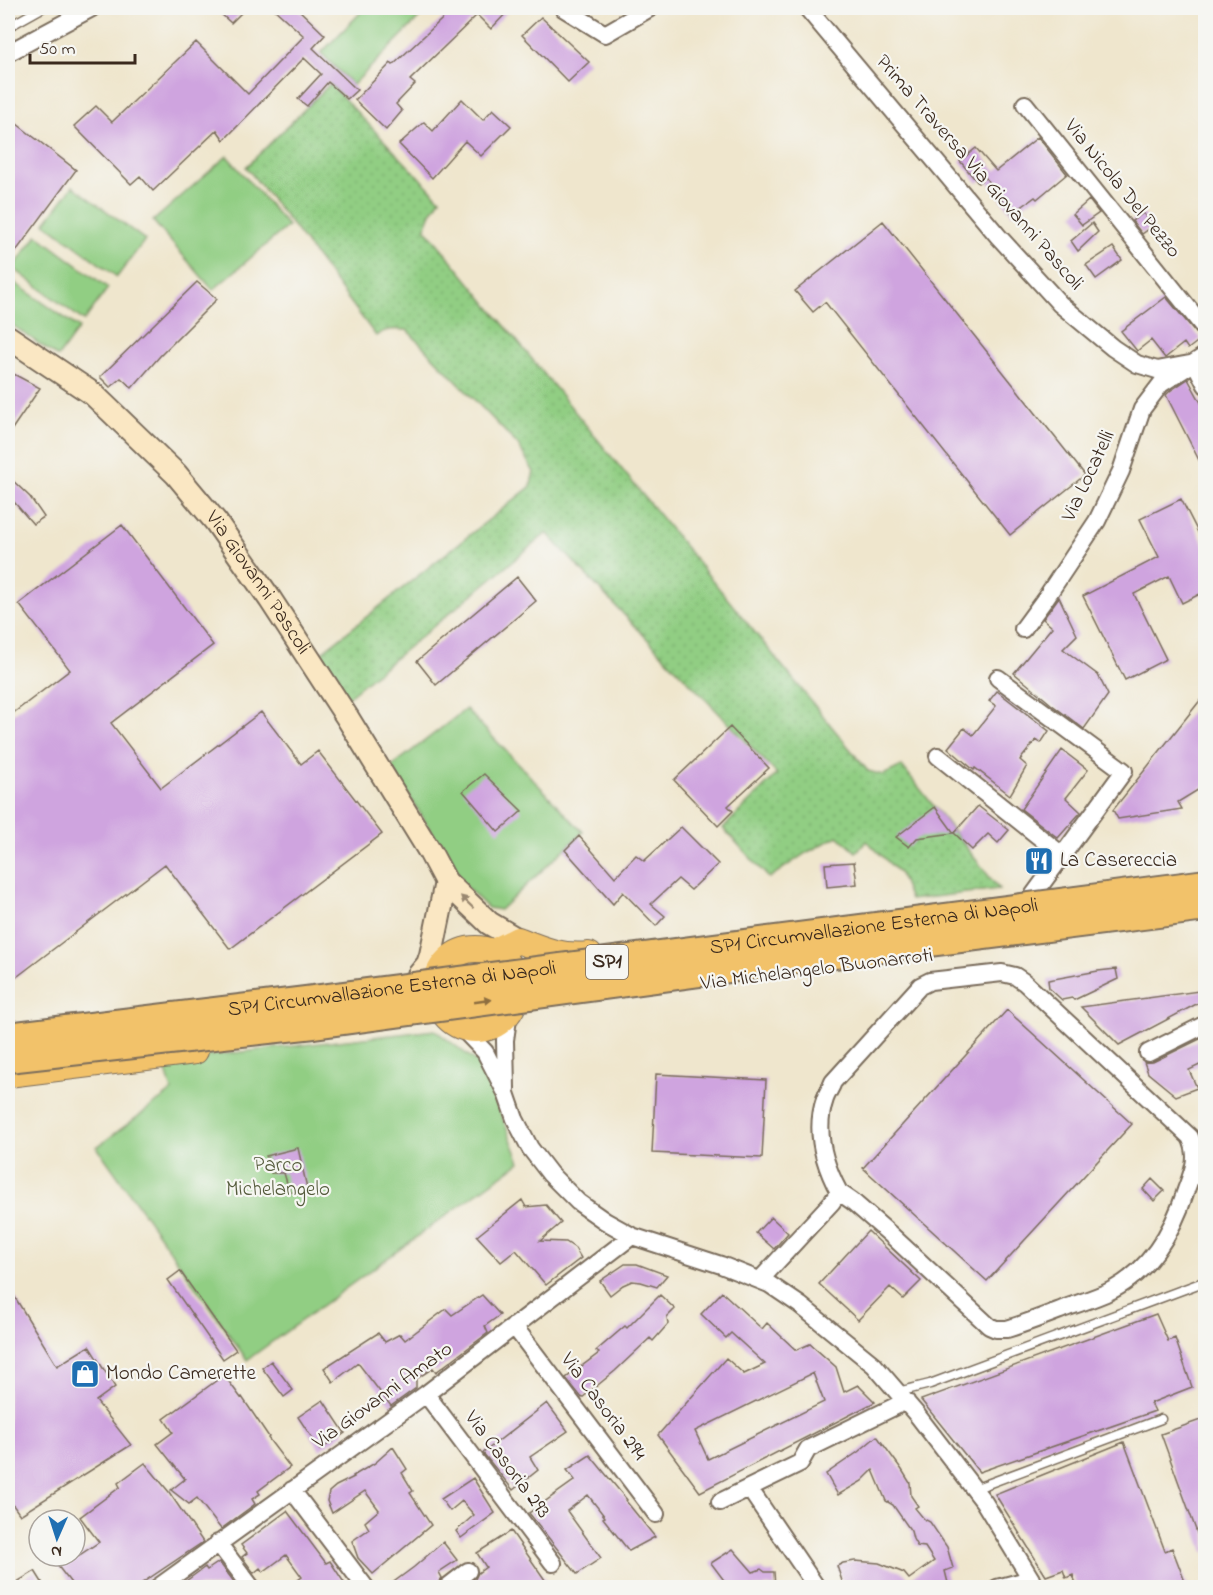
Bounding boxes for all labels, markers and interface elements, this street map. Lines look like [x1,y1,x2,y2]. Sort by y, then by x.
scale bar [30,27,135,65]
text: 50 m [39,37,76,63]
street label: Prima Traversa Via Giovanni Pascoli [868,48,1090,298]
street label: Via Nicola Del Pezzo [1056,112,1188,265]
street label: Via Locatelli [1054,425,1123,528]
street label: Via Giovanni Pascoli [197,504,318,661]
restaurant icon: La Casereccia [1023,845,1055,877]
place label: La Casereccia [1060,846,1177,876]
street label: SP1 Circumvallazione Esterna di Napoli [708,891,1040,963]
one-way arrow [460,895,475,909]
street label: Via Michelangelo Buonarroti [698,941,935,1001]
road number: SP1 [586,945,628,979]
street label: SP1 Circumvallazione Esterna di Napoli [226,954,558,1025]
one-way arrow [473,997,492,1006]
park label: Parco Michelangelo [226,1151,330,1207]
street label: Via Giovanni Amato [306,1335,459,1458]
street label: Via Casoria 294 [552,1346,654,1467]
shop icon: Mondo Camerette [69,1358,101,1390]
place label: Mondo Camerette [106,1359,257,1389]
street label: Via Casoria 293 [456,1404,558,1525]
north arrow [27,1508,87,1568]
text: N [50,1539,62,1563]

